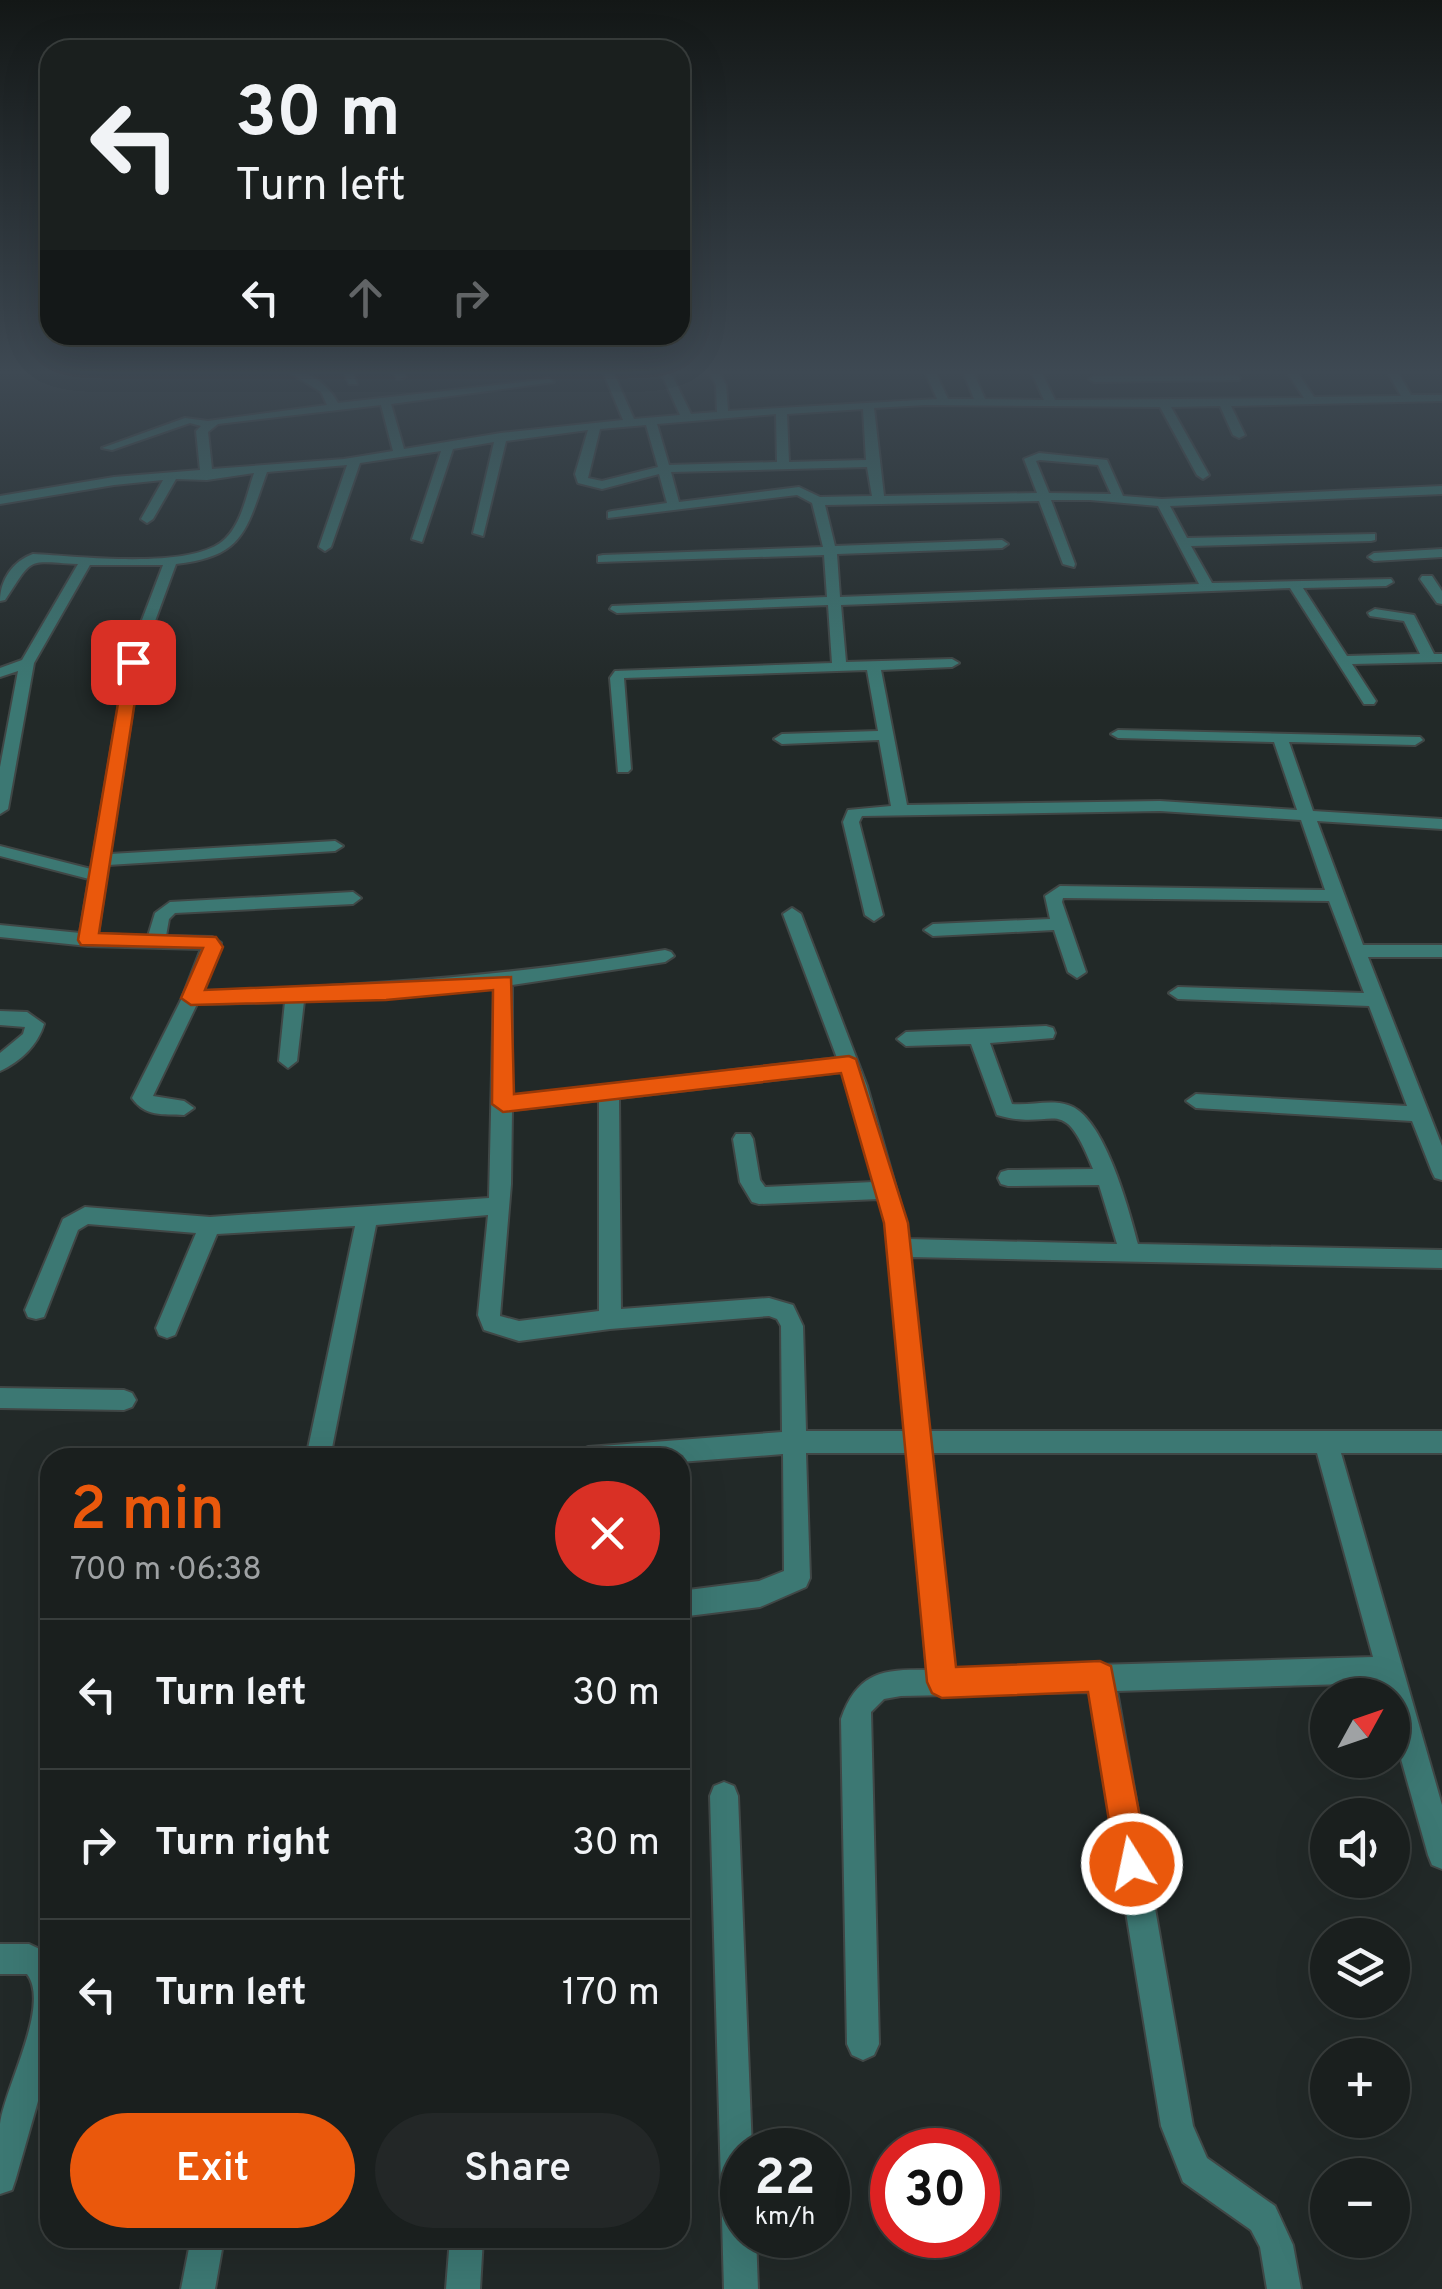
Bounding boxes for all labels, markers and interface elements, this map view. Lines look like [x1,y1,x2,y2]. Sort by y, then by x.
text: 30 m [235,72,401,161]
icon: left [70,80,200,210]
text: Turn left [235,159,406,216]
icon: left [233,270,288,325]
icon: ahead [338,270,393,325]
icon: right [443,270,498,325]
pin [91,620,176,705]
icon: arrive [106,635,161,690]
text: 2 min [70,1475,225,1551]
button: close [555,1481,660,1586]
text: 700 m · 06:38 [70,1551,262,1591]
icon: left [70,1667,125,1722]
text: Turn left [155,1670,307,1719]
text: 30 m [572,1670,660,1719]
north arrow [1310,1678,1410,1778]
map controls [1310,1678,1410,2258]
button: sound [1310,1798,1410,1898]
position arrow [1080,1812,1184,1916]
icon: right [70,1817,125,1872]
text: Turn right [155,1820,330,1869]
text: 30 m [572,1820,660,1869]
button: layers [1310,1918,1410,2018]
icon: left [70,1967,125,2022]
text: Turn left [155,1970,307,2019]
text: 170 m [562,1970,660,2019]
button: + [1310,2038,1410,2138]
button: Exit [70,2113,355,2228]
button: Share [375,2113,660,2228]
speed limit sign: 30 [870,2128,1000,2258]
text: 22 [754,2149,816,2212]
button: − [1310,2158,1410,2258]
text: km/h [755,2202,815,2234]

